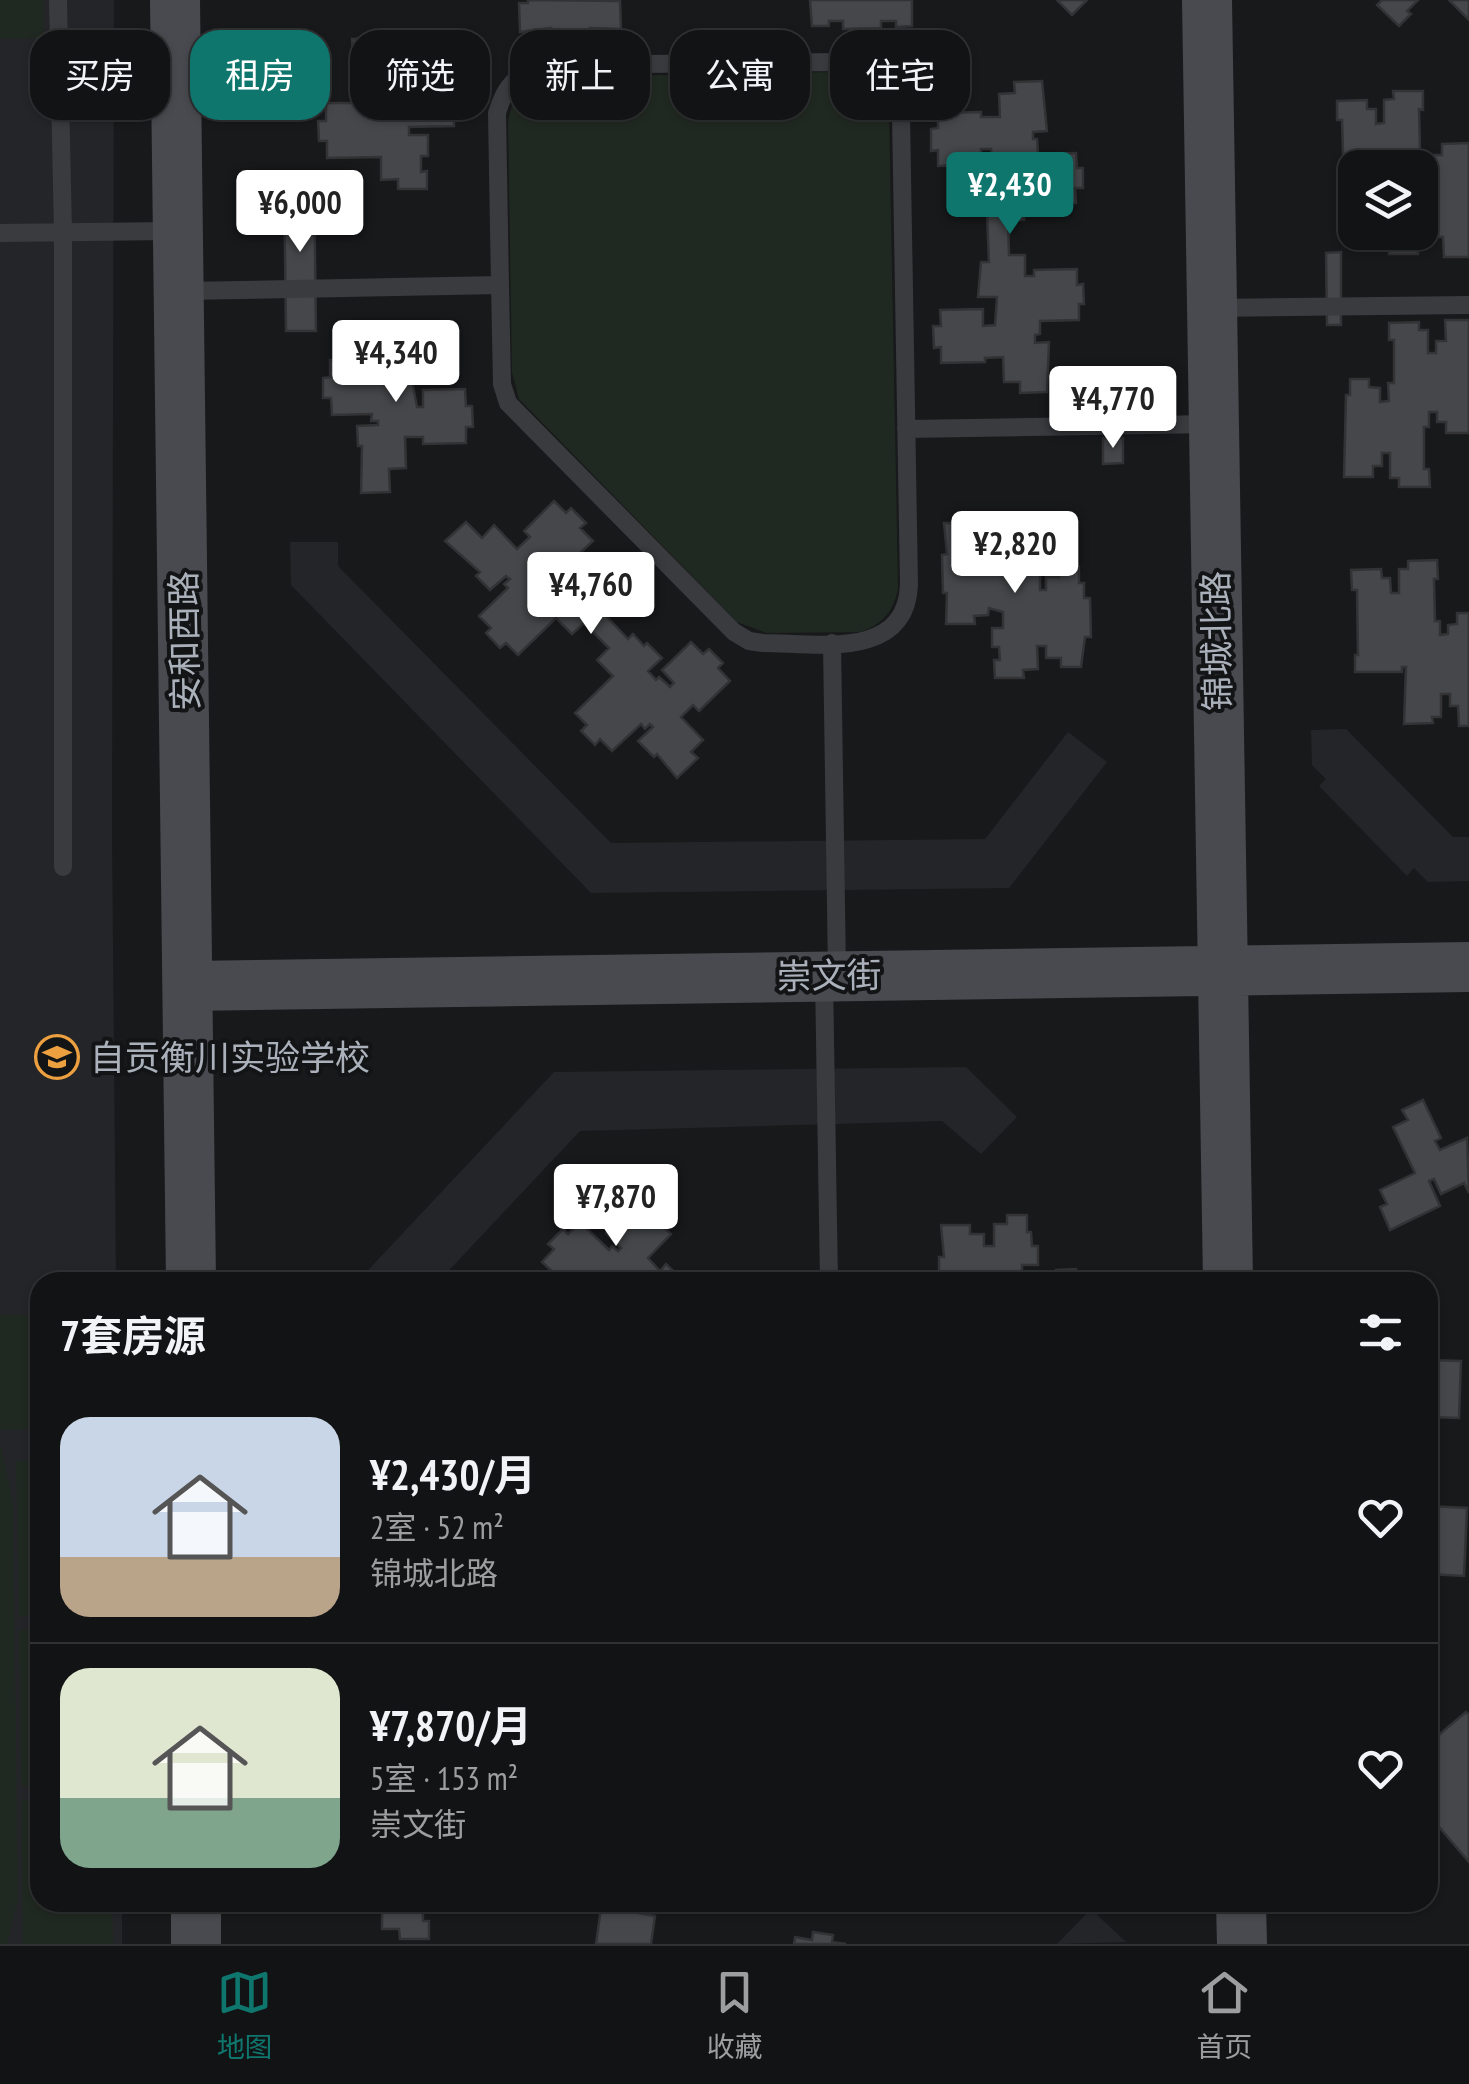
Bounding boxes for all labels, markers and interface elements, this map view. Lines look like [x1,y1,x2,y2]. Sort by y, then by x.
chip: 买房 [30,30,170,120]
chip: 租房 [190,30,330,120]
chip: 筛选 [350,30,490,120]
chip: 新上 [510,30,650,120]
chip: 公寓 [670,30,810,120]
chip: 住宅 [830,30,970,120]
map controls [1338,150,1438,250]
button: layers [1338,150,1438,250]
pin: ¥2,430 [929,152,1091,237]
text: ¥2,430 [968,163,1052,205]
pin: ¥6,000 [219,170,381,255]
text: ¥6,000 [258,181,342,223]
pin: ¥4,340 [315,320,477,405]
text: ¥4,340 [354,331,438,373]
pin: ¥4,770 [1032,366,1194,451]
text: ¥4,770 [1071,377,1155,419]
pin: ¥2,820 [934,511,1096,596]
text: ¥2,820 [973,522,1057,564]
pin: ¥4,760 [510,552,672,637]
text: ¥4,760 [549,563,633,605]
street label: 安和西路 [160,571,208,711]
street label: 锦城北路 [1192,571,1240,711]
street label: 崇文街 [776,951,882,999]
school or university icon: 自贡衡川实验学校 [34,1034,80,1080]
place label: 自贡衡川实验学校 [90,1034,370,1080]
pin: ¥7,870 [535,1164,697,1249]
text: ¥7,870 [576,1175,656,1217]
icon: filters [1353,1305,1408,1360]
text: 7套房源 [60,1308,206,1363]
text: ¥2,430/月 [370,1447,536,1502]
icon: home [140,1457,260,1577]
icon: heart [1353,1490,1408,1545]
text: 2室 · 52 m² [370,1506,504,1548]
text: 锦城北路 [370,1552,498,1594]
text: ¥7,870/月 [370,1698,532,1753]
icon: home [140,1708,260,1828]
icon: heart [1353,1741,1408,1796]
text: 5室 · 153 m² [370,1757,518,1799]
text: 崇文街 [370,1803,466,1845]
tab: 地图 [217,1965,273,2065]
tab: 收藏 [706,1965,762,2065]
tab: 首页 [1196,1965,1252,2065]

